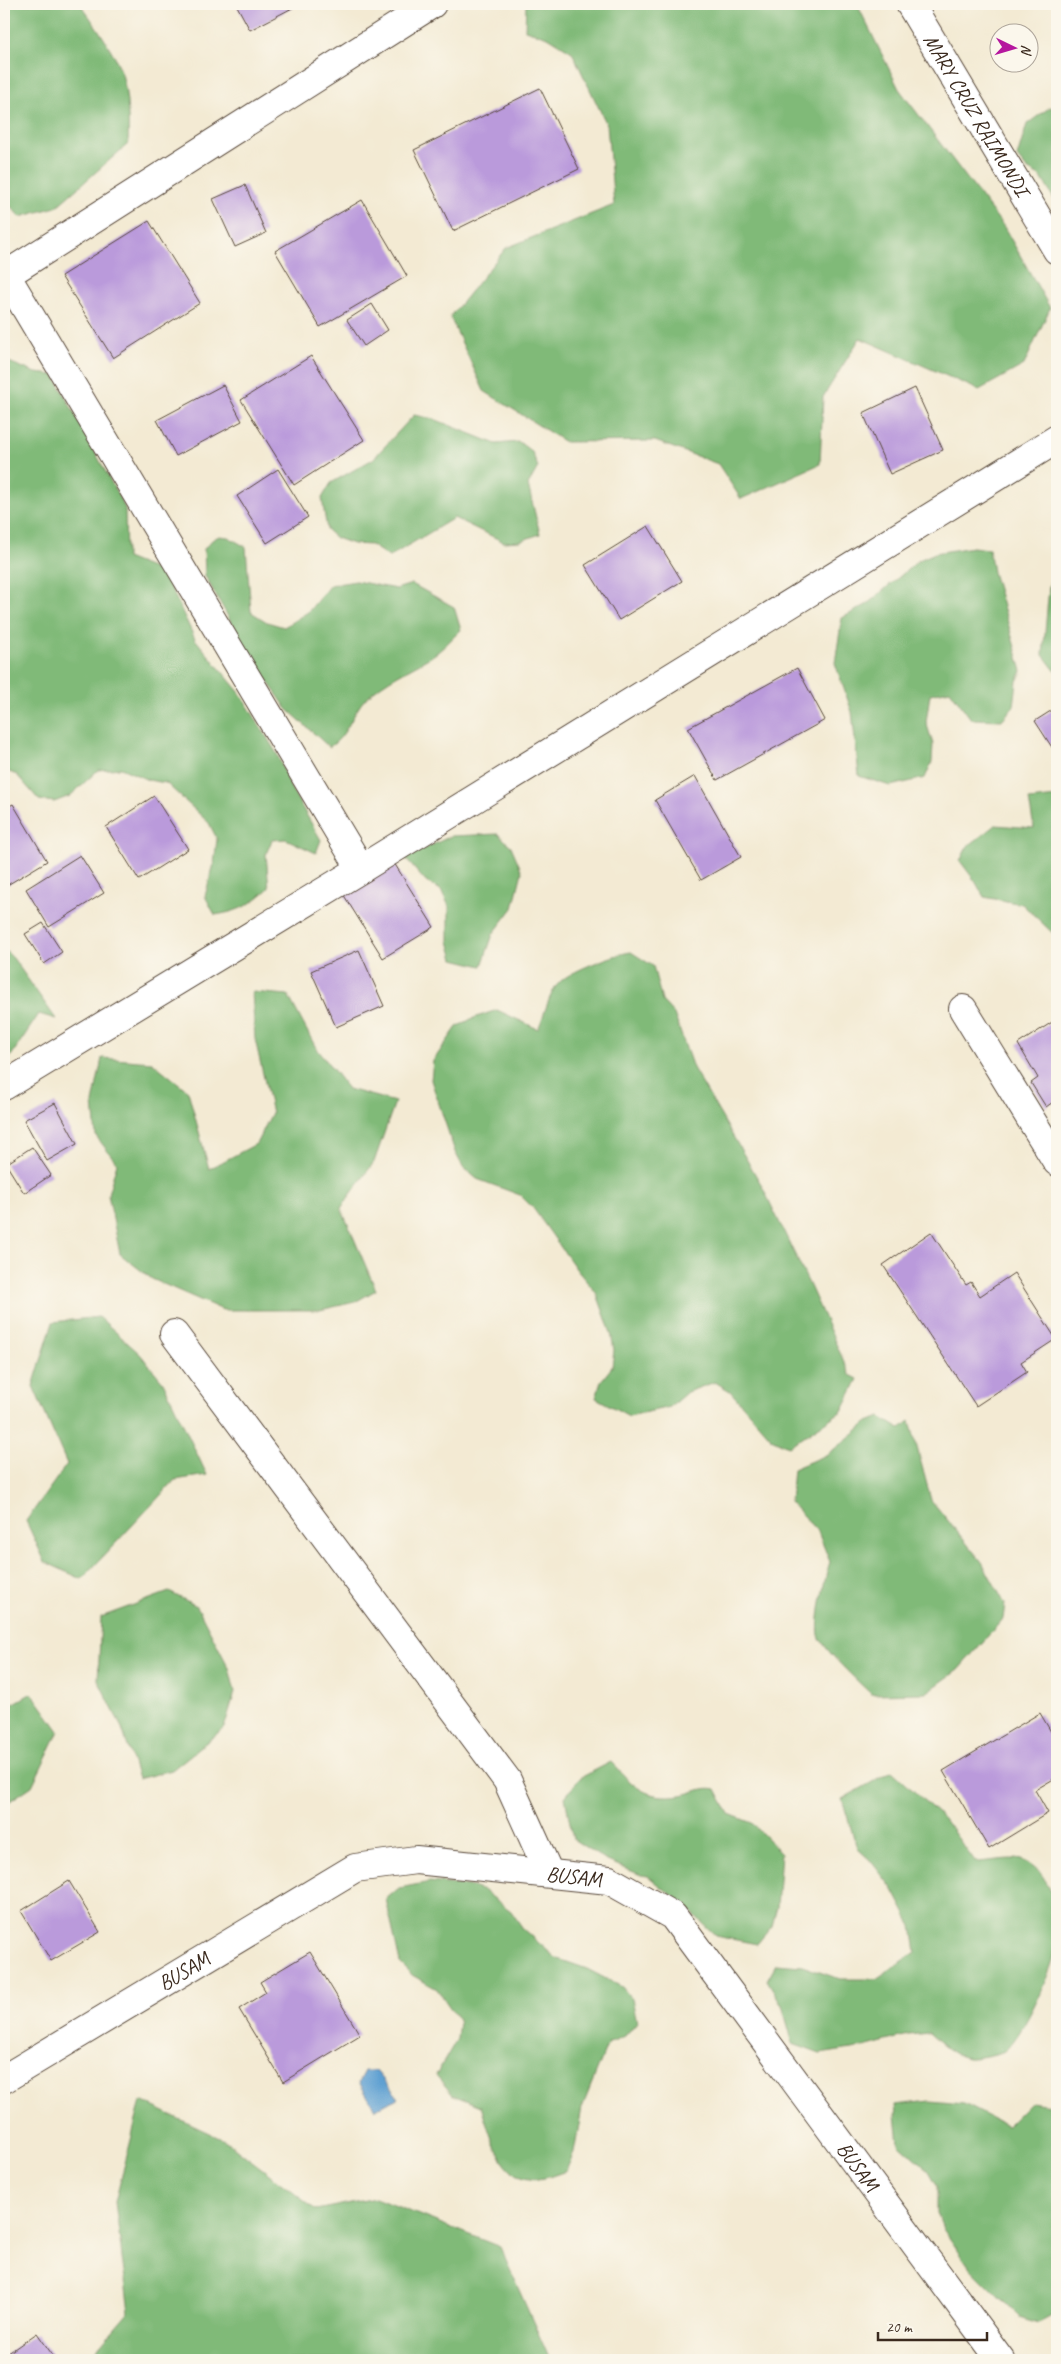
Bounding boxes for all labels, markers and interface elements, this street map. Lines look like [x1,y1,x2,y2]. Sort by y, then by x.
north arrow [988,22,1038,72]
street label: MARY CRUZ RAIMONDI [918,29,1034,199]
street label: BUSAM [545,1861,604,1892]
street label: BUSAM [154,1945,215,1996]
street label: BUSAM [831,2137,886,2197]
scale bar [878,2309,987,2341]
text: 20 m [886,2318,913,2337]

